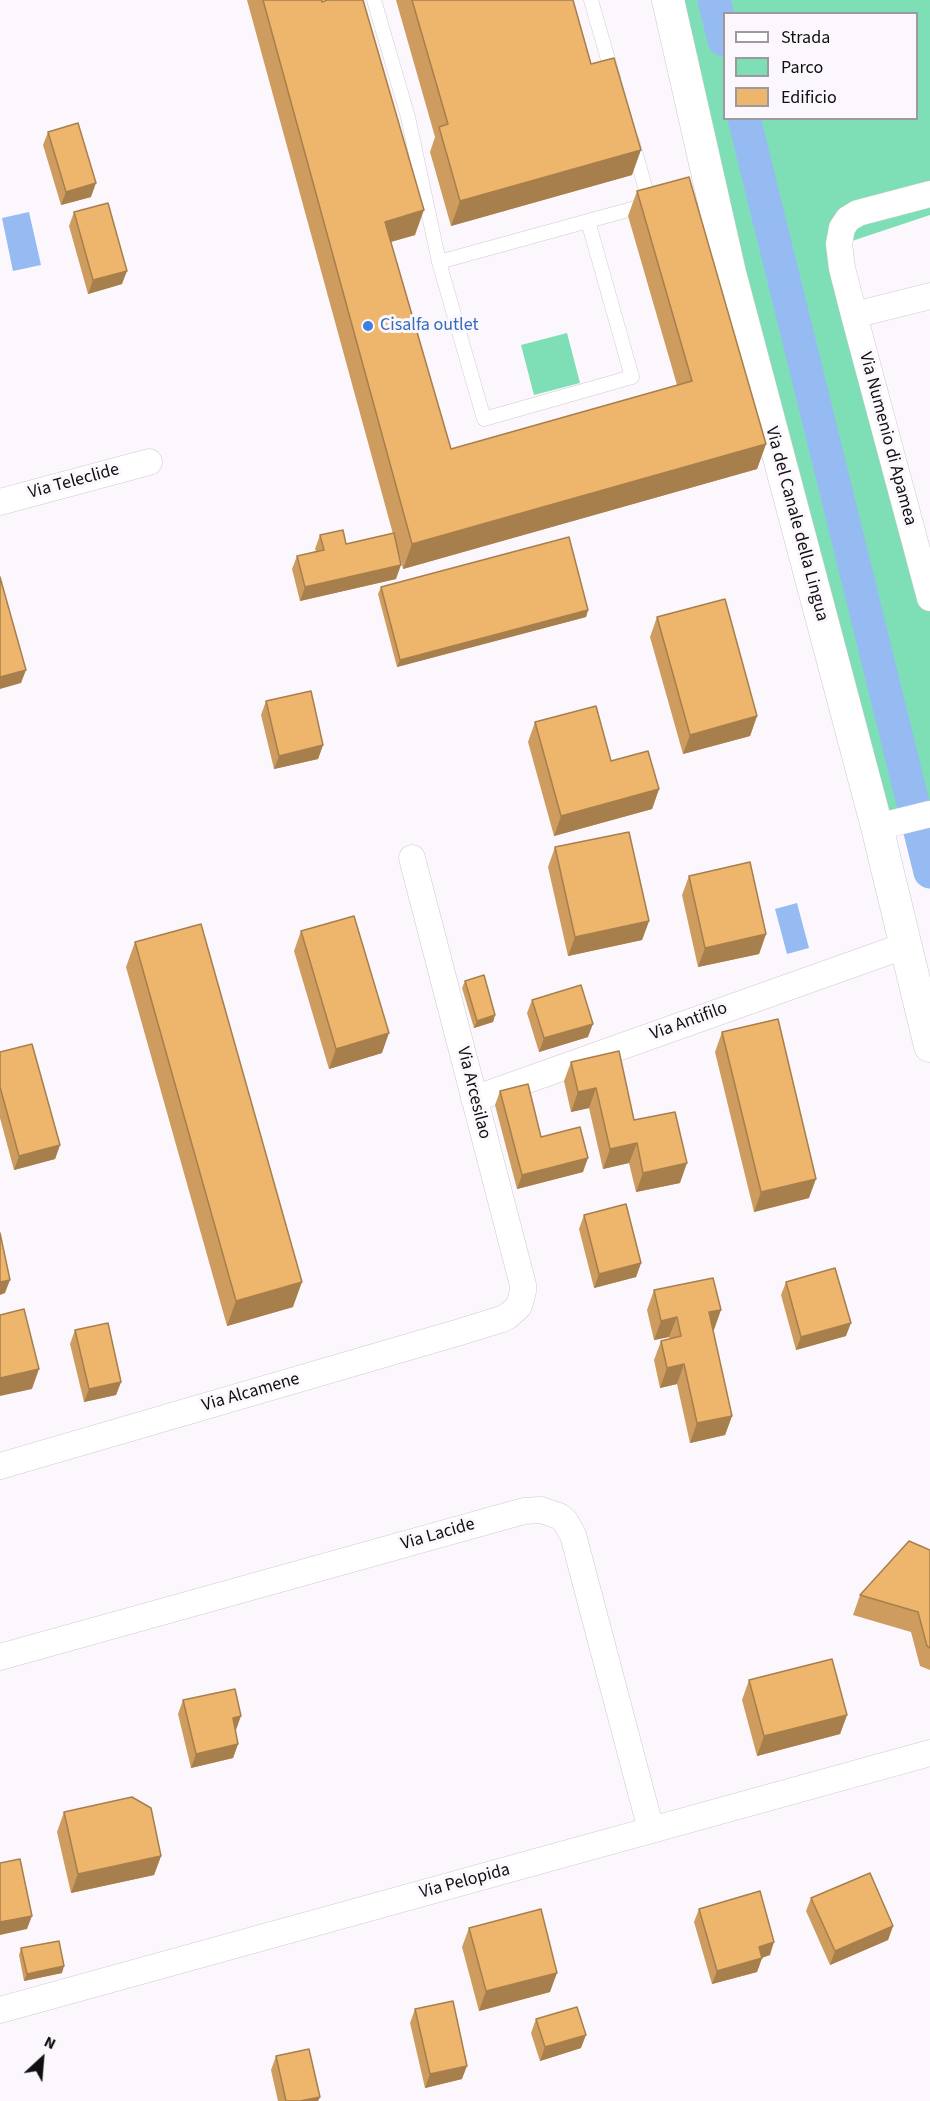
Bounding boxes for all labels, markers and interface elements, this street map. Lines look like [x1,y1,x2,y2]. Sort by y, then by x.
legend [723,12,918,120]
text: Strada [781,25,830,50]
text: Parco [781,55,823,80]
text: Edificio [781,85,837,110]
place label: Cisalfa outlet [380,315,479,337]
marker: Cisalfa outlet [361,319,375,333]
street label: Via Numenio di Apamea [853,350,921,528]
street label: Via del Canale della Lingua [760,424,832,624]
street label: Via Teleclide [26,459,122,505]
street label: Via Antifilo [647,998,731,1046]
street label: Via Arcesilao [451,1045,495,1141]
street label: Via Alcamene [200,1369,302,1417]
street label: Via Lacide [399,1514,477,1556]
street label: Via Pelopida [417,1860,513,1904]
north arrow [12,2029,72,2089]
text: N [40,2031,59,2055]

